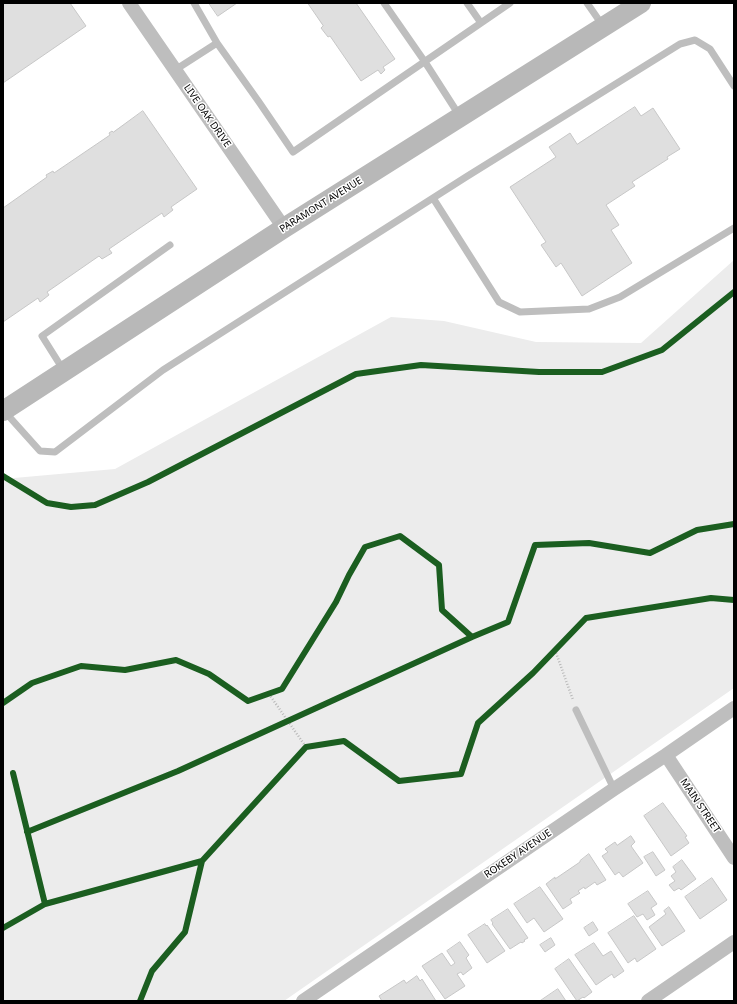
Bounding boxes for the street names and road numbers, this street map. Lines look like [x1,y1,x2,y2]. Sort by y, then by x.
street label: LIVE OAK DRIVE [181,82,233,150]
street label: PARAMONT AVENUE [277,175,365,235]
street label: MAIN STREET [677,777,723,835]
street label: ROKEBY AVENUE [482,827,554,881]

